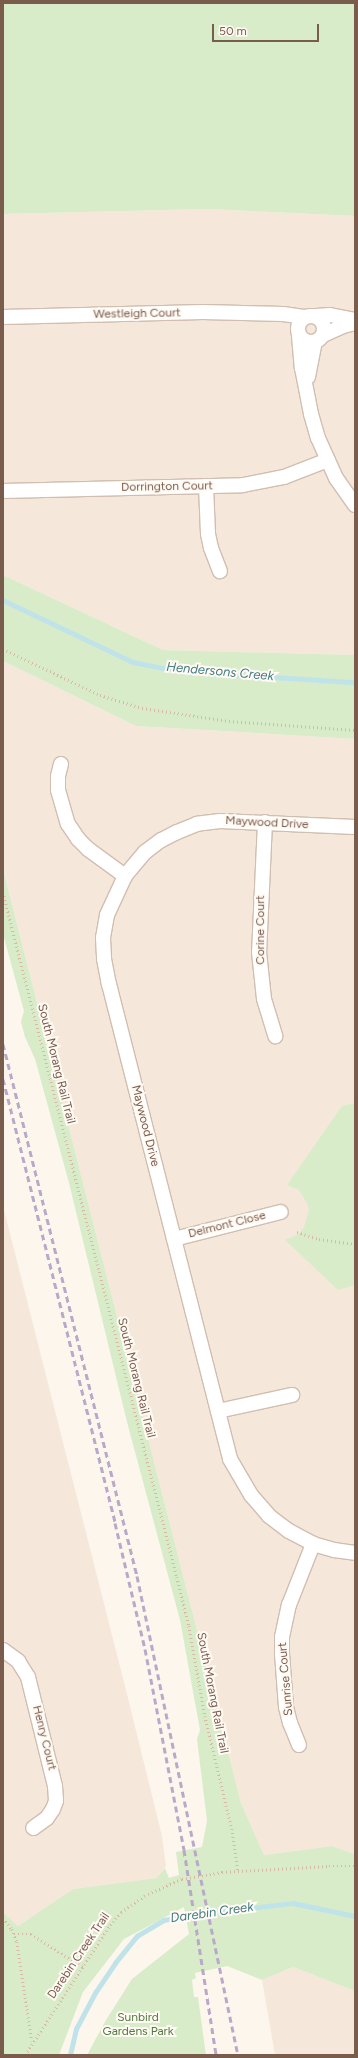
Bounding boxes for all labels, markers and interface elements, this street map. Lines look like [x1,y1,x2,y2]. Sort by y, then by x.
scale bar [214,16,321,42]
text: 50 m [219,24,247,38]
street label: Westleigh Court [93,306,181,322]
street label: Dorrington Court [121,479,213,495]
water label: Hendersons Creek [166,660,274,684]
street label: Maywood Drive [225,814,309,832]
street label: Corine Court [254,895,268,965]
street label: South Morang Rail Trail [34,1003,78,1125]
street label: Maywood Drive [128,1084,162,1168]
street label: Delmont Close [187,1208,267,1242]
street label: South Morang Rail Trail [114,1317,158,1439]
street label: South Morang Rail Trail [193,1631,231,1755]
street label: Sunrise Court [276,1642,296,1716]
street label: Henry Court [29,1704,59,1772]
water label: Darebin Creek [170,1899,254,1927]
street label: Darebin Creek Trail [45,1910,113,2002]
park label: Sunbird Gardens Park [103,2011,173,2039]

